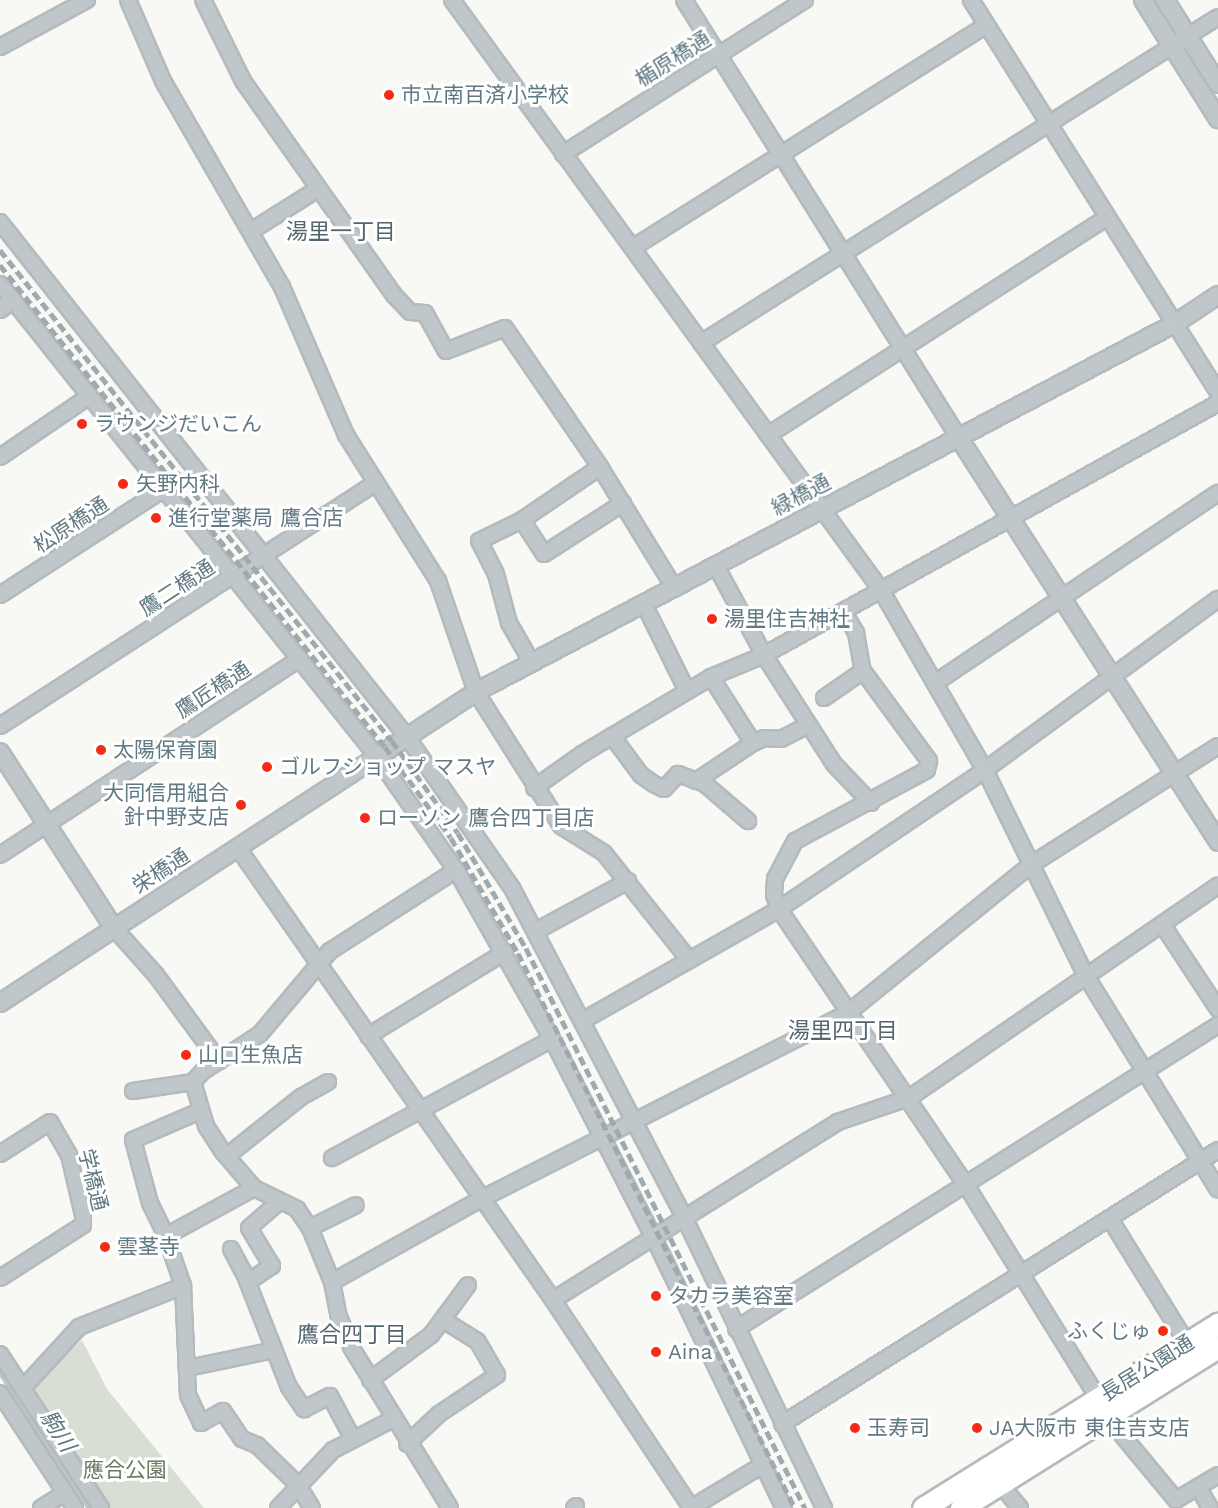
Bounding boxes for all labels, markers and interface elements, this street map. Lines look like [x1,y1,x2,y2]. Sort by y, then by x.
street label: 楯原橋通 [631,26,715,92]
place label: 市立南百済小学校 [401,82,569,108]
marker: 市立南百済小学校 [382,88,396,102]
district label: 湯里一丁目 [286,219,396,245]
place label: ラウンジだいこん [94,411,262,437]
marker: ラウンジだいこん [75,417,89,431]
street label: 緑橋通 [767,469,835,521]
place label: 矢野内科 [136,471,220,497]
marker: 矢野内科 [114,475,132,493]
street label: 松原橋通 [29,492,113,558]
place label: 進行堂薬局 鷹合店 [168,505,343,531]
marker: 進行堂薬局 鷹合店 [149,511,163,525]
street label: 鷹二橋通 [135,555,219,621]
place label: 湯里住吉神社 [724,606,850,632]
marker: 湯里住吉神社 [705,612,719,626]
street label: 鷹匠橋通 [171,657,255,723]
place label: 太陽保育園 [113,737,218,763]
marker: 太陽保育園 [94,743,108,757]
place label: ゴルフショップ マスヤ [279,754,496,780]
marker: ゴルフショップ マスヤ [260,760,274,774]
place label: 大同信用組合 針中野支店 [103,780,229,830]
marker: 大同信用組合 針中野支店 [234,798,248,812]
place label: ローソン 鷹合四丁目店 [377,805,594,831]
marker: ローソン 鷹合四丁目店 [358,811,372,825]
street label: 栄橋通 [128,843,194,899]
district label: 湯里四丁目 [788,1018,898,1044]
place label: 山口生魚店 [198,1042,303,1068]
marker: 山口生魚店 [179,1048,193,1062]
street label: 学橋通 [73,1146,113,1214]
place label: 雲茎寺 [117,1234,180,1260]
marker: 雲茎寺 [98,1240,112,1254]
place label: タカラ美容室 [668,1283,794,1309]
marker: タカラ美容室 [649,1289,663,1303]
place label: ふくじゅ [1067,1318,1151,1344]
district label: 鷹合四丁目 [297,1322,407,1348]
marker: ふくじゅ [1156,1324,1170,1338]
street label: 長居公園通 [1096,1329,1198,1407]
place label: Aina [668,1339,712,1365]
marker: Aina [649,1345,663,1359]
water label: 駒川 [35,1405,81,1457]
place label: 玉寿司 [867,1415,930,1441]
place label: JA大阪市 東住吉支店 [989,1415,1189,1441]
marker: 玉寿司 [848,1421,862,1435]
marker: JA大阪市 東住吉支店 [970,1421,984,1435]
park label: 應合公園 [83,1457,167,1483]

